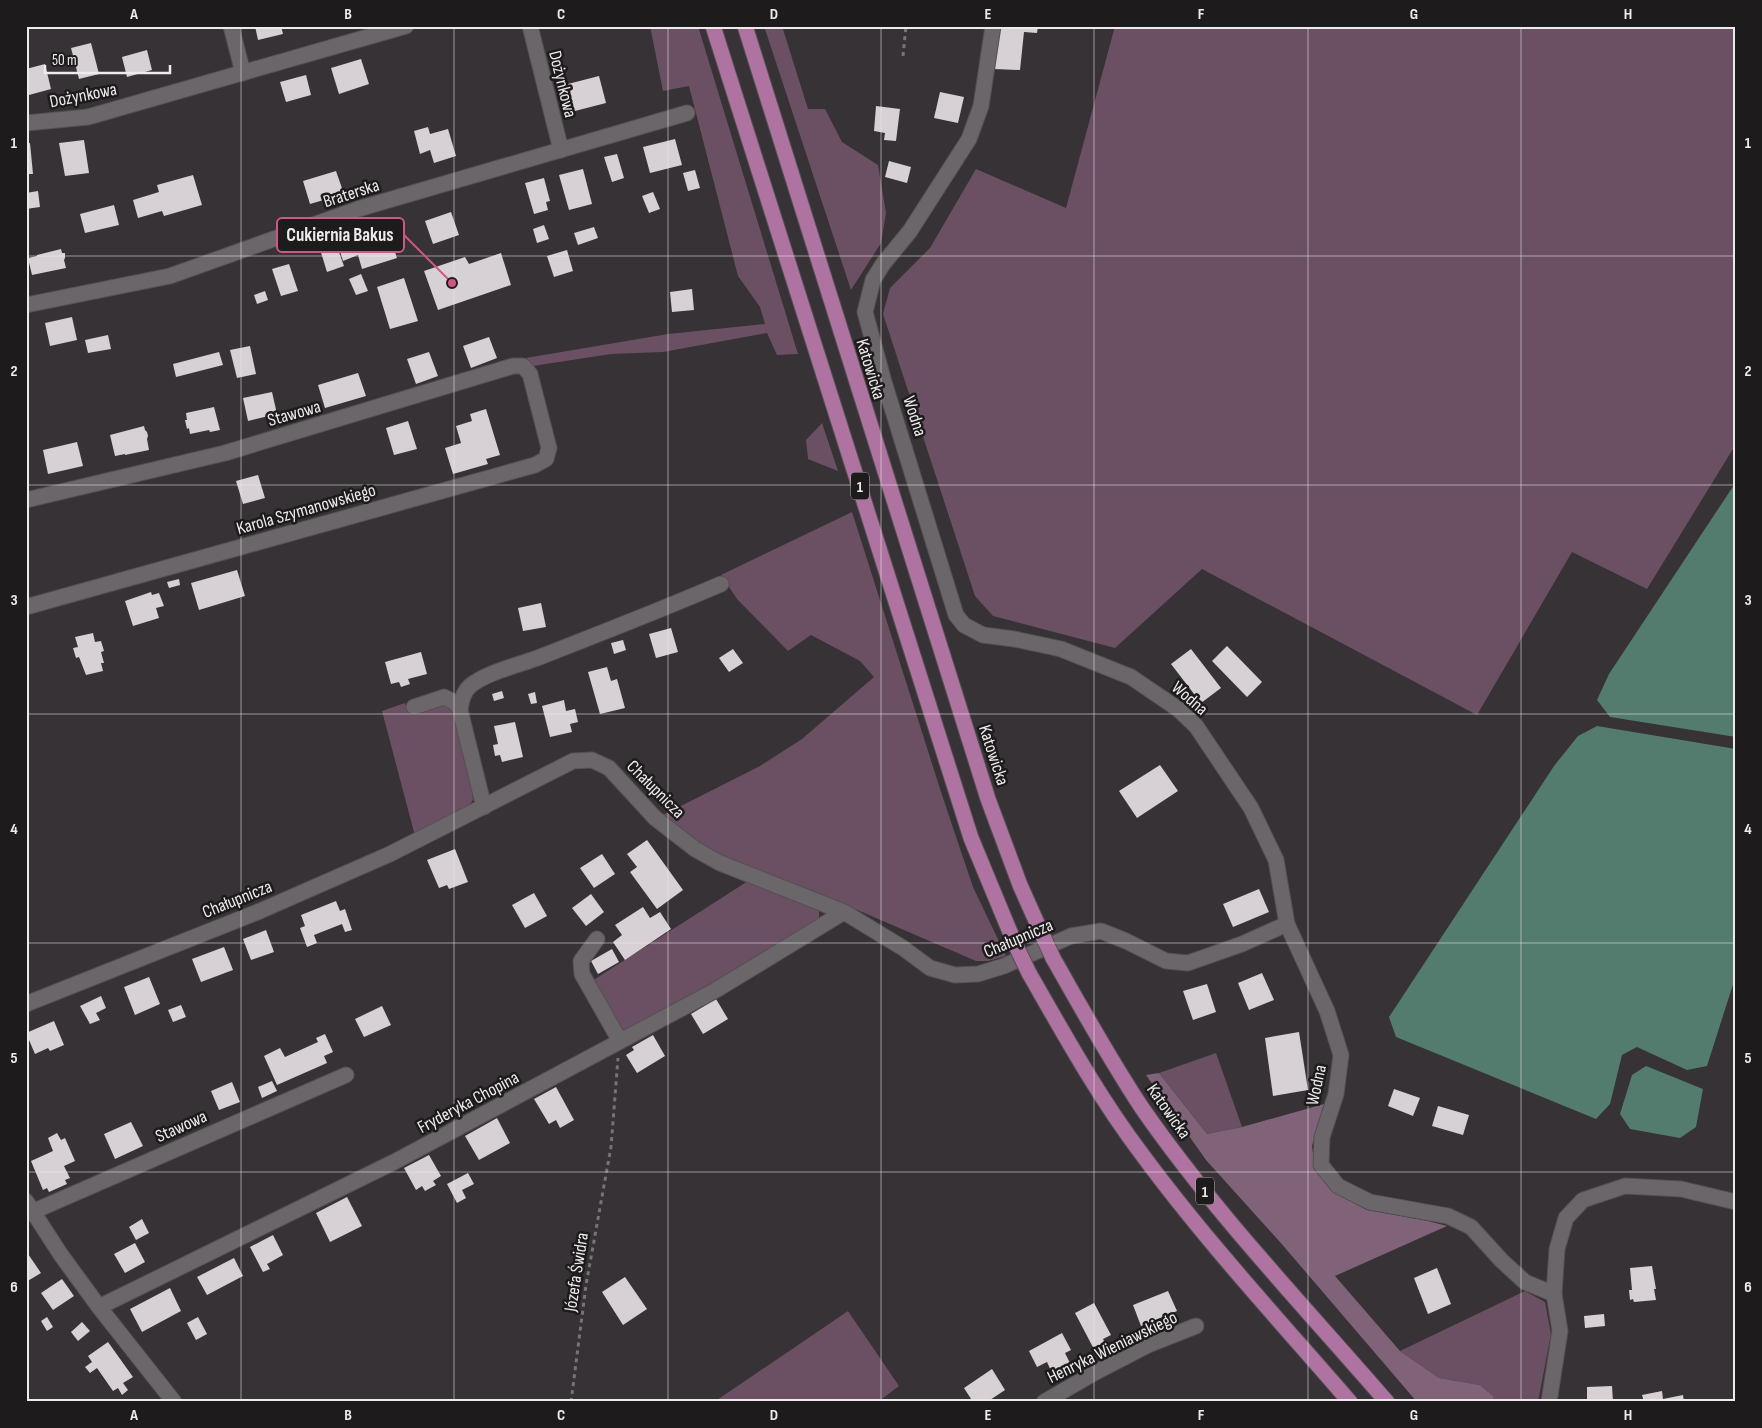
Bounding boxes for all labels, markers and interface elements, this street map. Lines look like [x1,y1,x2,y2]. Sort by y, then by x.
text: A [129,5,138,24]
text: B [344,5,352,24]
text: C [557,5,565,24]
text: D [770,5,778,24]
text: E [985,5,992,24]
text: F [1198,5,1205,24]
text: G [1410,5,1418,24]
text: H [1624,5,1632,24]
scale bar [45,42,170,74]
street label: Dożynkowa [544,49,581,120]
text: 50 m [52,51,77,70]
street label: Dożynkowa [48,79,119,112]
text: 1 [11,134,18,153]
text: 1 [1745,134,1752,153]
street label: Braterska [321,175,382,212]
callout: Cukiernia Bakus [277,218,404,252]
text: Cukiernia Bakus [286,224,394,247]
street label: Katowicka [851,336,890,402]
text: 2 [10,362,18,381]
text: 2 [1744,362,1752,381]
street label: Wodna [898,393,931,439]
street label: Stawowa [265,396,323,431]
road number: 1 [851,472,869,500]
street label: Karola Szymanowskiego [234,480,378,539]
text: 3 [10,591,18,610]
text: 3 [1744,591,1752,610]
street label: Wodna [1167,677,1212,720]
street label: Katowicka [974,722,1013,788]
street label: Chałupnicza [622,756,689,823]
text: 4 [10,820,18,839]
text: 4 [1744,820,1752,839]
street label: Chałupnicza [199,876,275,923]
street label: Chałupnicza [980,914,1056,962]
text: 5 [10,1049,18,1068]
text: 5 [1744,1049,1752,1068]
street label: Wodna [1302,1063,1331,1107]
street label: Fryderyka Chopina [414,1067,523,1138]
street label: Katowicka [1142,1080,1195,1143]
street label: Stawowa [152,1106,210,1147]
road number: 1 [1196,1178,1214,1204]
street label: Józefa Świdra [560,1231,593,1314]
text: 6 [10,1278,18,1297]
text: 6 [1744,1278,1752,1297]
street label: Henryka Wieniawskiego [1044,1307,1181,1388]
text: A [129,1406,138,1425]
text: B [344,1406,352,1425]
text: C [557,1406,565,1425]
text: D [770,1406,778,1425]
text: E [985,1406,992,1425]
text: F [1198,1406,1205,1425]
text: G [1410,1406,1418,1425]
text: H [1624,1406,1632,1425]

